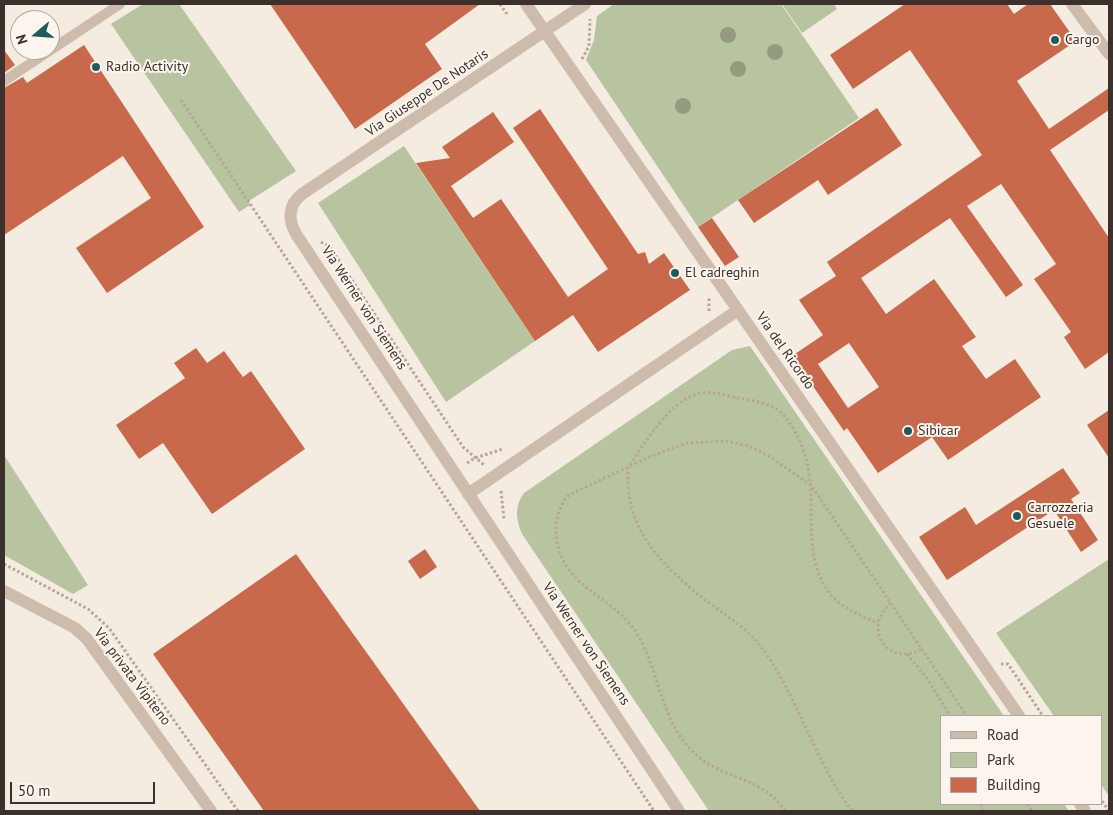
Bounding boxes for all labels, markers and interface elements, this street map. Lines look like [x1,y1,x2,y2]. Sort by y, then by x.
north arrow [10,10,60,60]
text: N [12,32,32,46]
place label: Cargo [1065,32,1099,48]
marker: Cargo [1049,34,1061,46]
street label: Via Giuseppe De Notaris [362,46,492,140]
place label: Radio Activity [106,59,188,75]
marker: Radio Activity [90,61,102,73]
street label: Via Werner von Siemens [318,243,410,373]
place label: El cadreghin [685,265,759,281]
marker: El cadreghin [669,267,681,279]
street label: Via del Ricordo [752,309,818,393]
place label: Sibicar [918,423,959,439]
marker: Sibicar [902,425,914,437]
place label: Carrozzeria Gesuele [1027,500,1093,532]
marker: Carrozzeria Gesuele [1011,510,1023,522]
street label: Via Werner von Siemens [539,579,633,709]
street label: Via privata Vipiteno [90,625,174,729]
legend [940,715,1103,805]
text: Road [987,725,1019,744]
text: Park [987,750,1015,769]
scale bar [12,772,158,804]
text: Building [987,775,1041,794]
text: 50 m [18,781,51,800]

